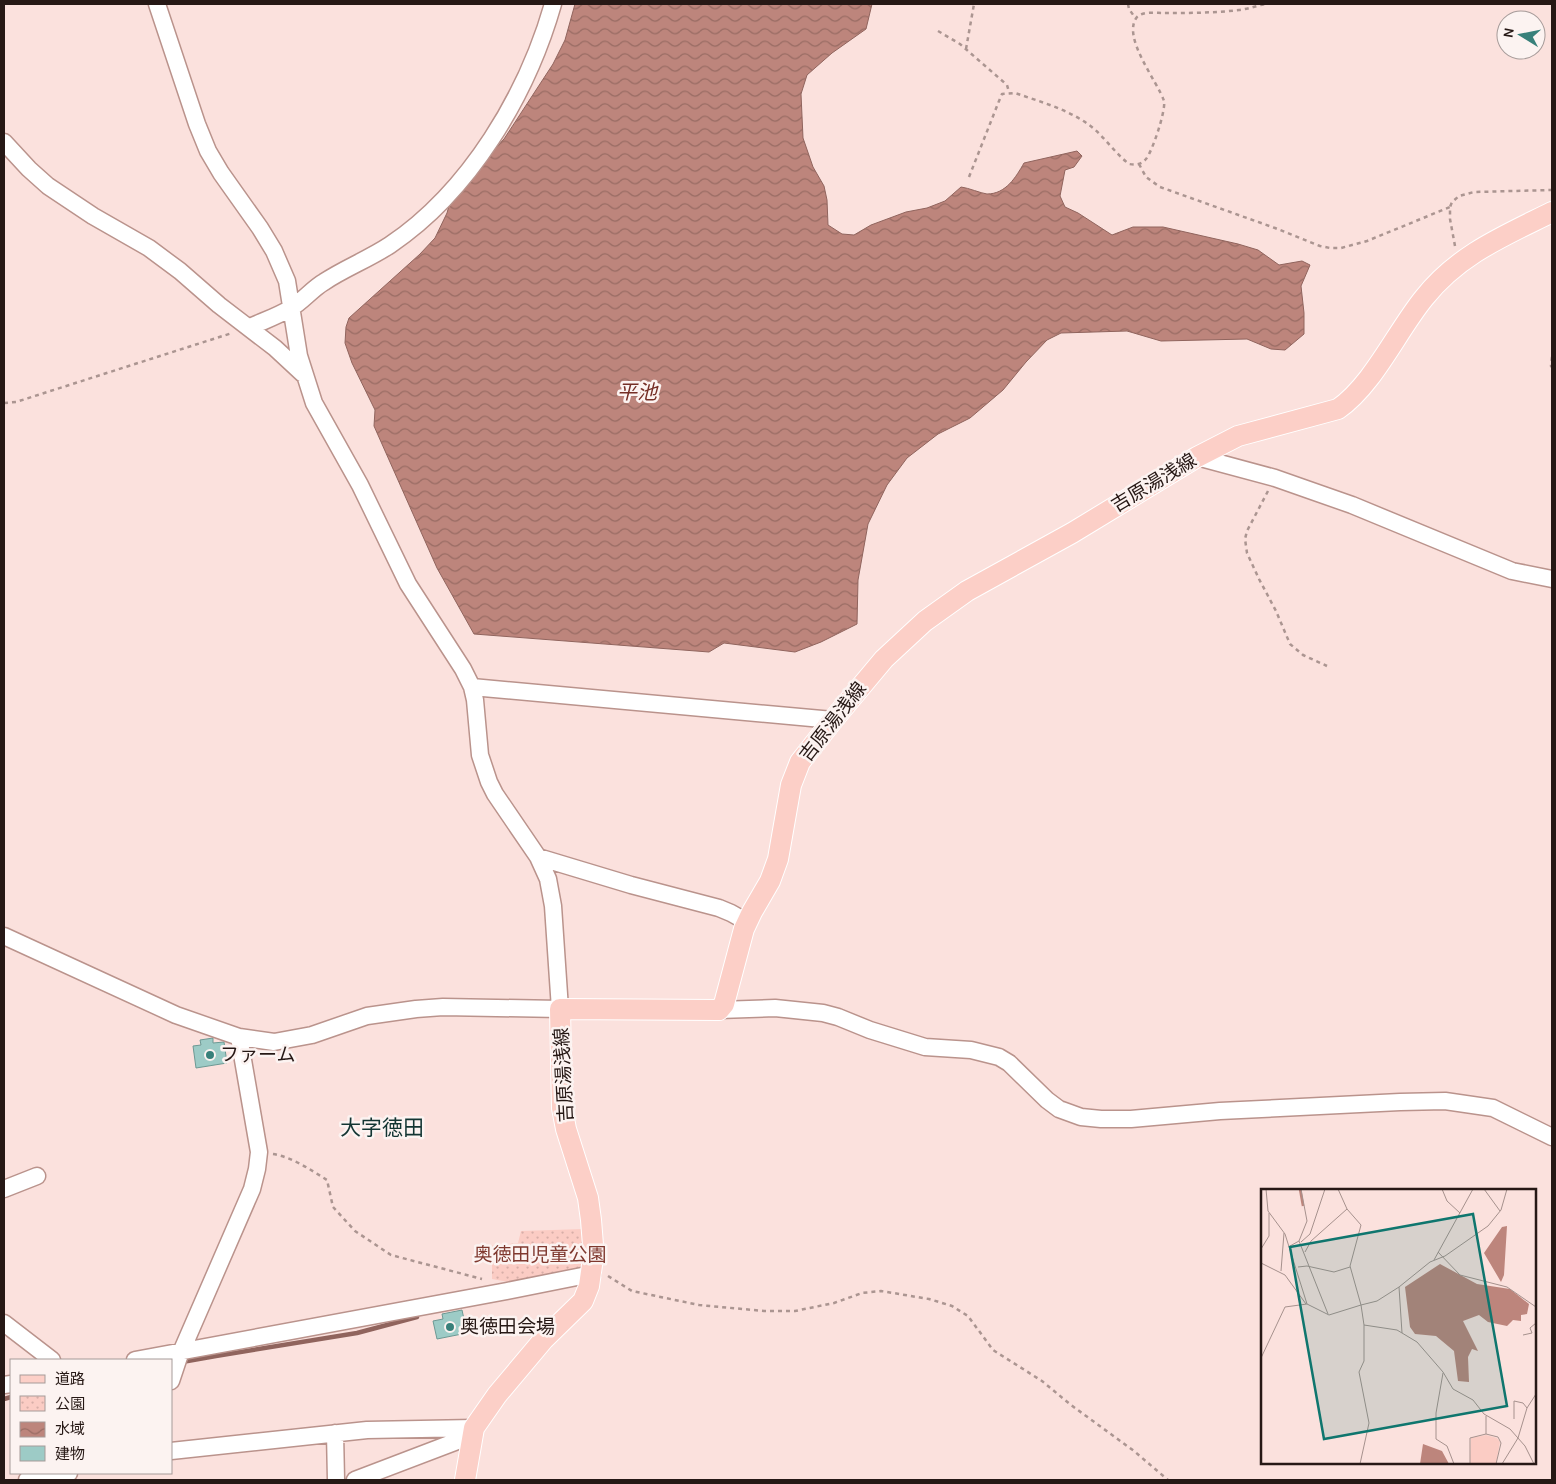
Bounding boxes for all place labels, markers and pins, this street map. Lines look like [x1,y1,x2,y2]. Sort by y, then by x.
place label: ファーム [220,1044,295,1066]
marker: ファーム [204,1049,216,1061]
place label: 奥徳田会場 [460,1316,555,1338]
marker: 奥徳田会場 [444,1321,456,1333]

